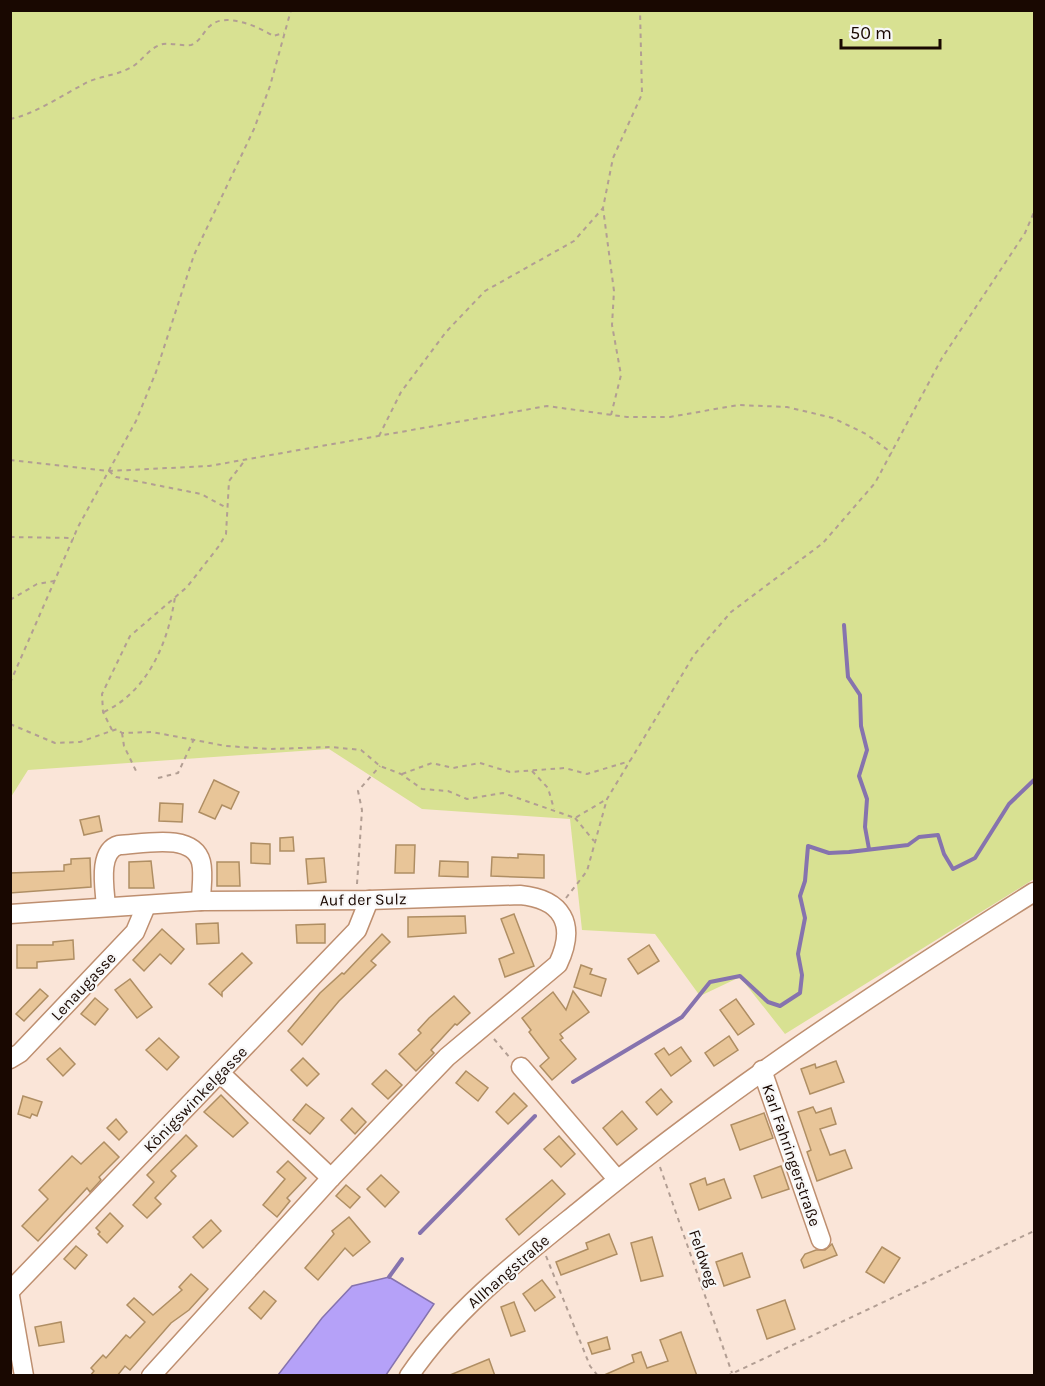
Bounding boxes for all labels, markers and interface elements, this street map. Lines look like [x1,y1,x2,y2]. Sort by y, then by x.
scale bar [841,12,940,50]
text: 50 m [850,22,892,44]
street label: Auf der Sulz [319,889,407,910]
street label: Lenaugasse [47,948,120,1025]
street label: Königswinkelgasse [140,1042,251,1157]
street label: Karl Fahringerstraße [758,1081,825,1229]
street label: Feldweg [685,1227,722,1289]
street label: Allhangstraße [463,1231,553,1312]

